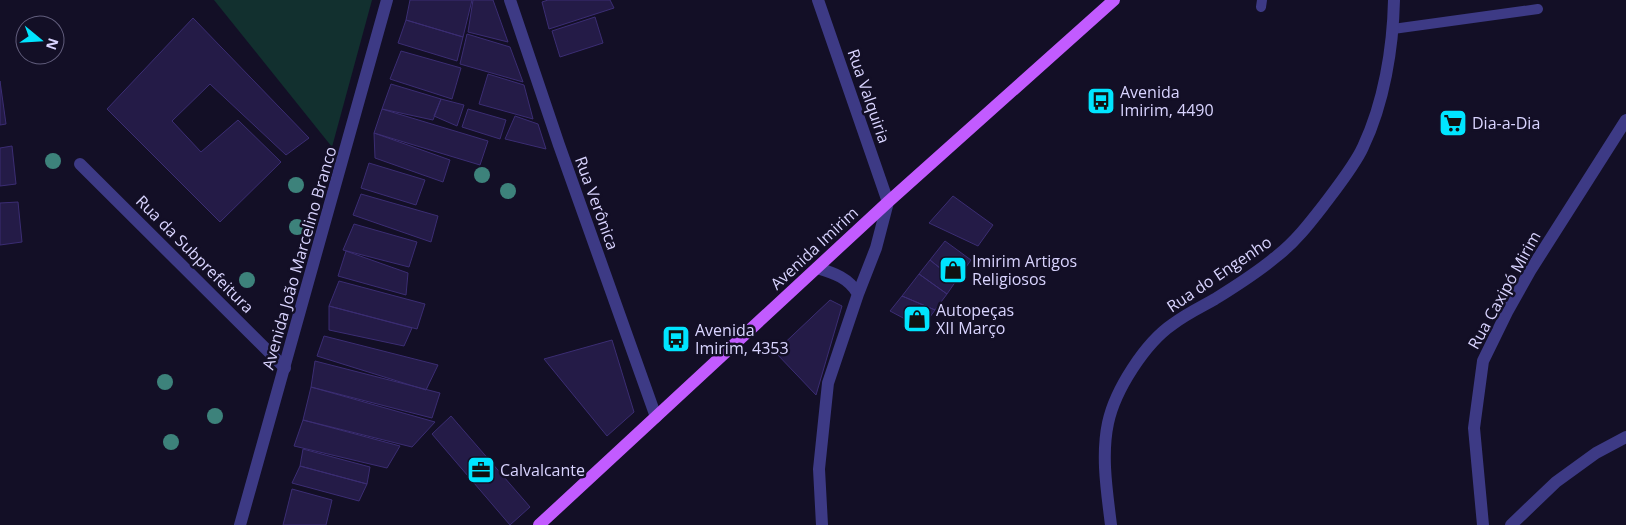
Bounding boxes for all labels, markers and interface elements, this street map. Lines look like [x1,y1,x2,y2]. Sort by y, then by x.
north arrow [15,15,65,65]
text: N [42,36,64,53]
street label: Rua Valquiria [843,46,895,146]
place label: Avenida Imirim, 4490 [1120,81,1214,121]
bus stop icon: Avenida Imirim, 4490 [1086,86,1116,116]
supermarket icon: Dia-a-Dia [1438,108,1468,138]
place label: Dia-a-Dia [1472,112,1540,134]
street label: Avenida João Marcelino Branco [257,144,341,372]
street label: Rua Verônica [570,153,624,253]
street label: Rua da Subprefeitura [131,190,259,318]
street label: Avenida Imirim [765,202,863,294]
street label: Rua Caxipó Mirim [1462,227,1546,353]
street label: Rua do Engenho [1162,231,1276,317]
place label: Imirim Artigos Religiosos [972,250,1077,290]
shop icon: Imirim Artigos Religiosos [938,255,968,285]
place label: Autopeças XII Março [936,299,1014,339]
shop icon: Autopeças XII Março [902,304,932,334]
place label: Avenida Imirim, 4353 [695,319,789,359]
bus stop icon: Avenida Imirim, 4353 [661,324,691,354]
office icon: Calvalcante [466,455,496,485]
place label: Calvalcante [500,459,585,481]

